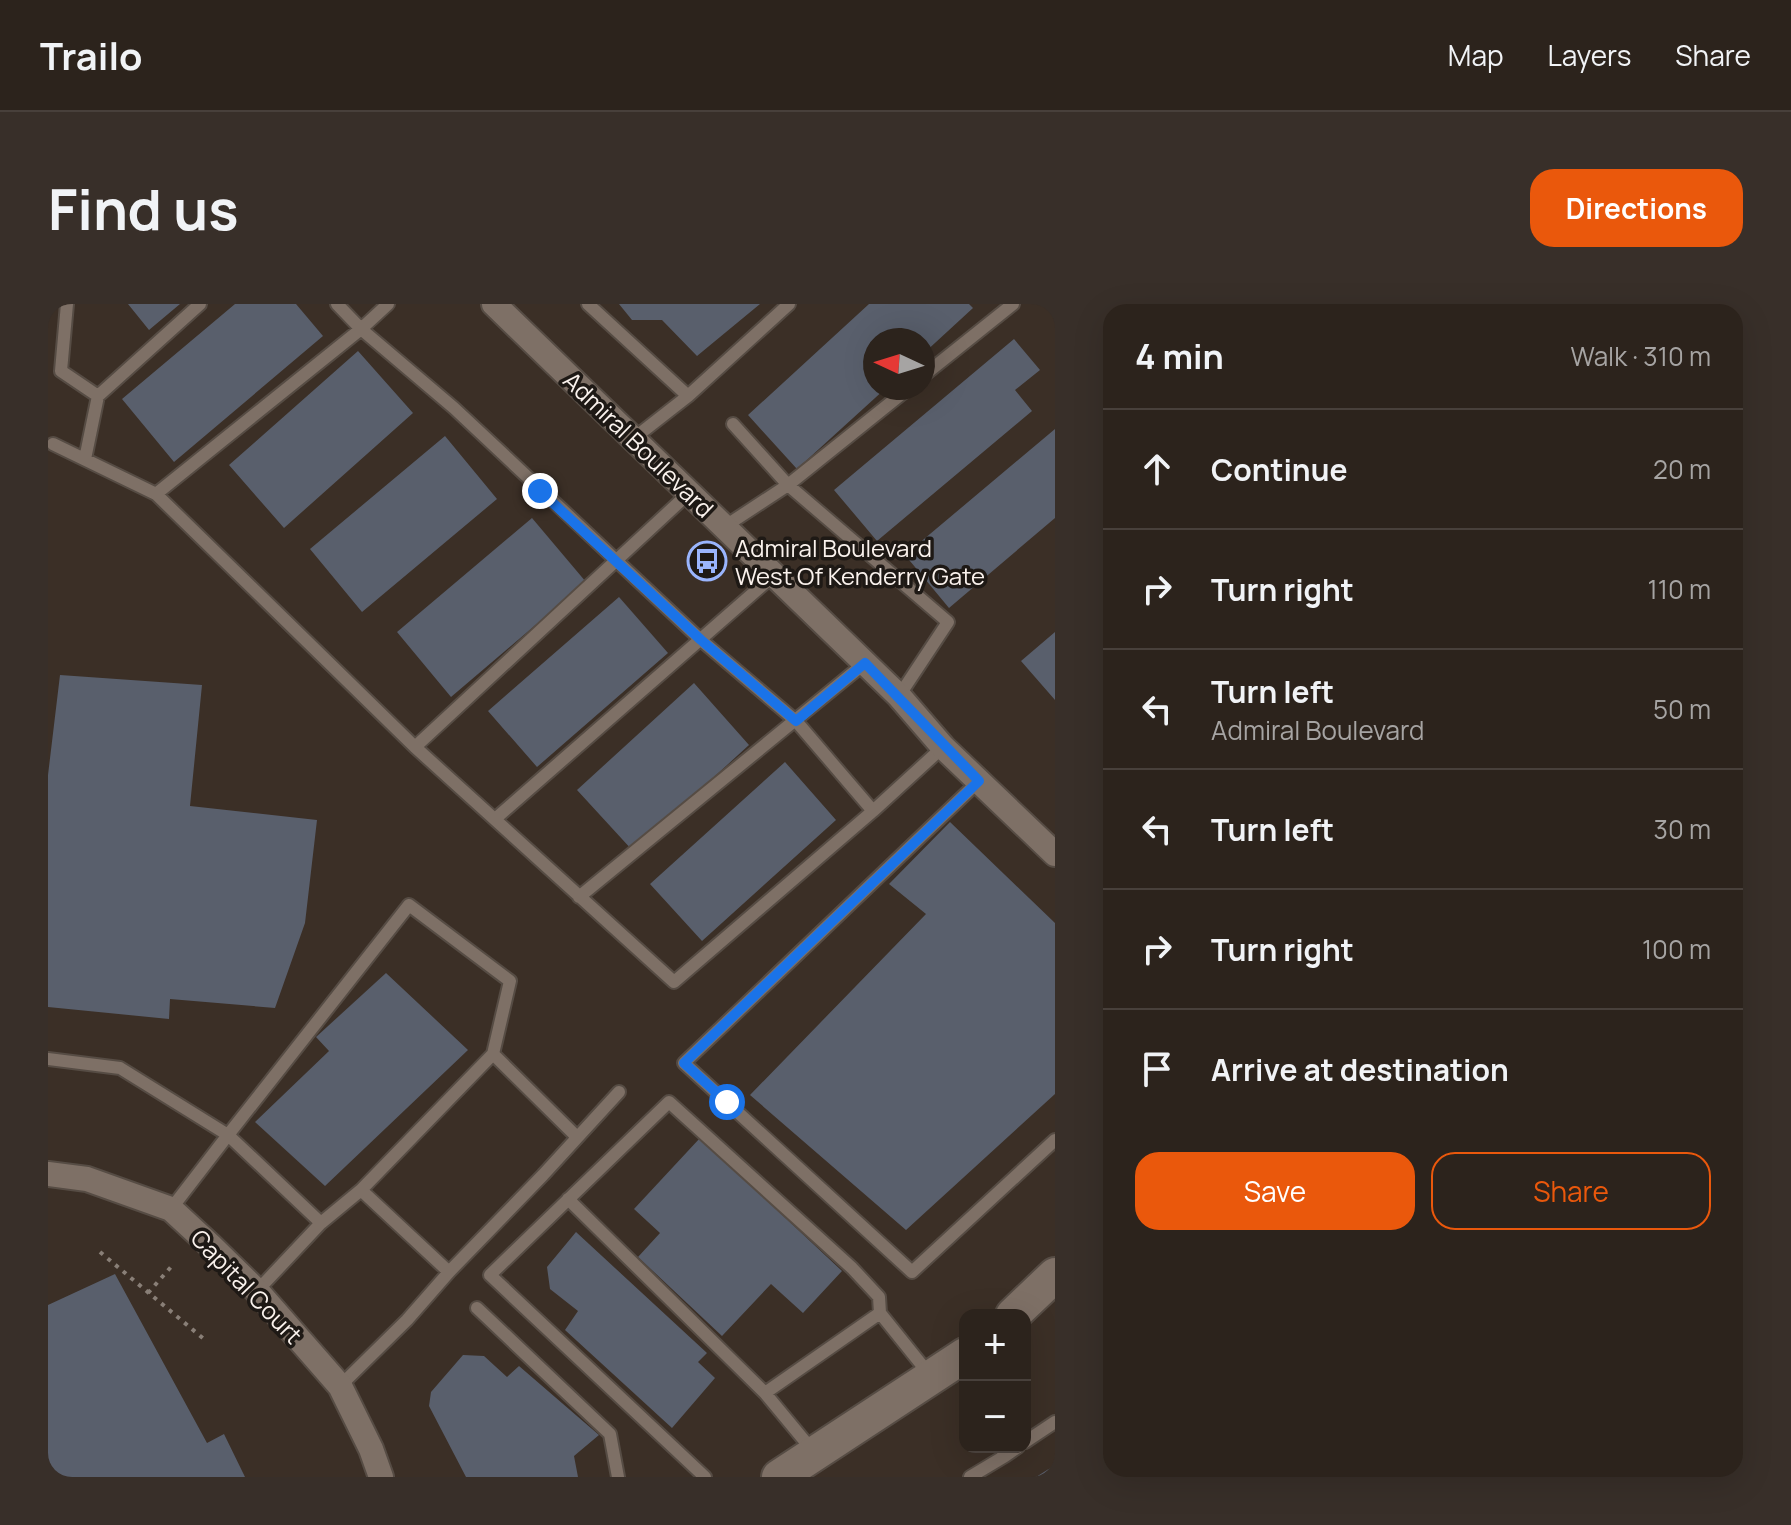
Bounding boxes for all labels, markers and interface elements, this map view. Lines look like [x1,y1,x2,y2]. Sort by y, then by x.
text: Trailo [40,29,143,81]
text: Map [1448,36,1504,74]
text: Layers [1548,36,1631,74]
text: Share [1675,36,1751,74]
button: Directions [1530,169,1743,247]
text: Find us [48,170,239,247]
north arrow [863,328,935,400]
text: 4 min [1135,333,1224,379]
text: Walk · 310 m [1571,338,1711,374]
street label: Admiral Boulevard [557,364,721,524]
icon: ahead [1135,447,1179,491]
text: Continue [1211,449,1347,490]
text: 20 m [1653,451,1711,487]
route end [522,473,558,509]
place label: Admiral Boulevard West Of Kenderry Gate [735,531,985,592]
bus stop icon: Admiral Boulevard West Of Kenderry Gate [686,540,728,582]
icon: right [1135,567,1179,611]
text: Turn right [1211,569,1354,610]
text: 110 m [1648,571,1711,607]
text: Turn left [1211,671,1334,712]
icon: left [1135,687,1179,731]
text: 50 m [1653,691,1711,727]
text: Admiral Boulevard [1211,712,1424,748]
icon: left [1135,807,1179,851]
text: Turn left [1211,809,1334,850]
text: 30 m [1654,811,1711,847]
icon: right [1135,927,1179,971]
text: Turn right [1211,929,1354,970]
text: 100 m [1642,931,1711,967]
icon: arrive [1135,1047,1179,1091]
text: Arrive at destination [1211,1049,1509,1090]
route start [709,1084,745,1120]
button: Save [1135,1152,1415,1230]
button: Share [1431,1152,1711,1230]
street label: Capital Court [184,1221,310,1351]
map controls [959,1309,1031,1453]
button: + [959,1309,1031,1381]
button: − [959,1381,1031,1453]

